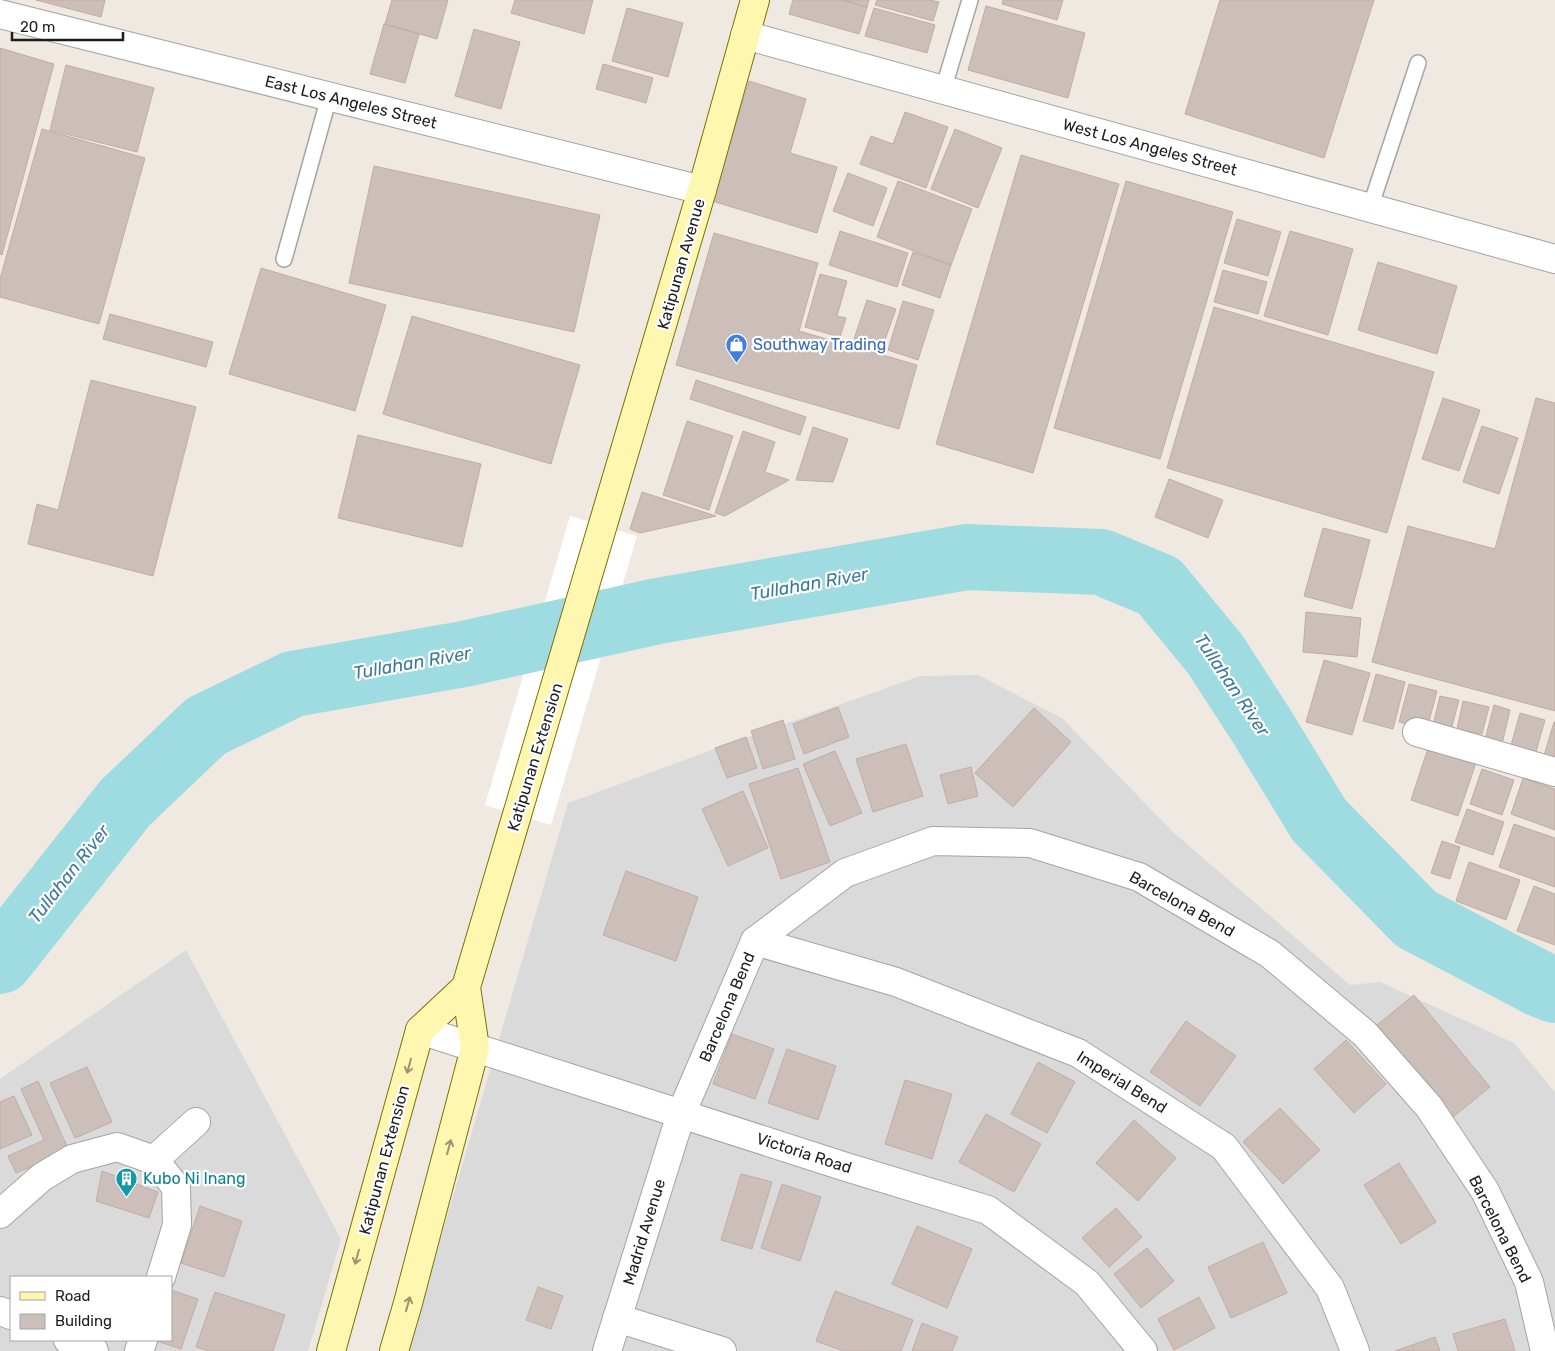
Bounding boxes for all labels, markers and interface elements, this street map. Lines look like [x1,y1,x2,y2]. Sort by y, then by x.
scale bar [12,10,124,42]
text: 20 m [20,18,55,36]
street label: East Los Angeles Street [263,71,439,133]
street label: West Los Angeles Street [1061,115,1239,179]
street label: Katipunan Avenue [653,196,709,332]
shop icon: Southway Trading [725,332,749,363]
place label: Southway Trading [753,335,886,354]
water label: Tullahan River [748,563,871,605]
water label: Tullahan River [1190,630,1275,741]
water label: Tullahan River [351,642,474,684]
street label: Katipunan Extension [503,681,567,833]
water label: Tullahan River [24,819,115,928]
street label: Barcelona Bend [1126,867,1238,941]
street label: Barcelona Bend [695,949,759,1065]
street label: Imperial Bend [1073,1047,1171,1117]
one-way arrow [404,1058,414,1074]
street label: Katipunan Extension [355,1083,413,1237]
street label: Victoria Road [754,1129,854,1177]
one-way arrow [445,1140,455,1156]
building icon: Kubo Ni Inang [115,1166,139,1197]
place label: Kubo Ni Inang [143,1169,246,1188]
street label: Barcelona Bend [1465,1172,1535,1286]
street label: Madrid Avenue [619,1177,669,1287]
one-way arrow [352,1249,361,1265]
legend [10,1276,172,1341]
text: Road [55,1287,91,1305]
one-way arrow [404,1297,413,1313]
text: Building [55,1312,112,1330]

